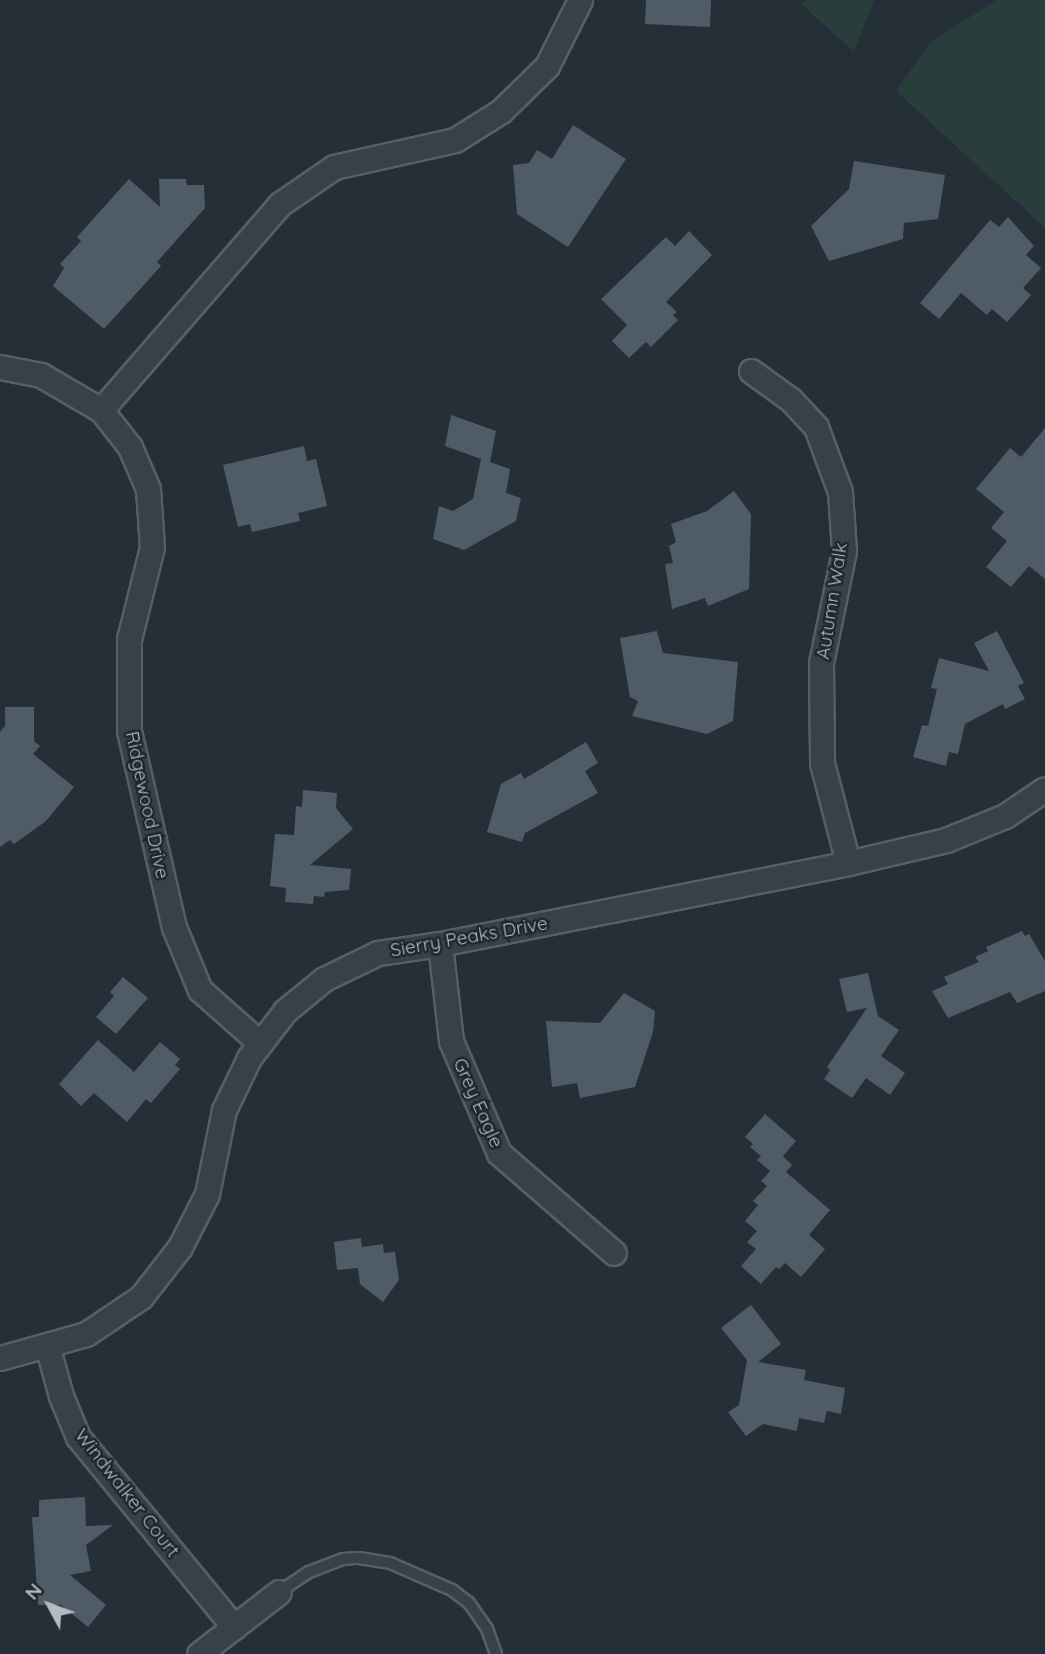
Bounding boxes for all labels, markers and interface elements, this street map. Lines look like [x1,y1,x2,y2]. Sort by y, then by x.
street label: Autumn Walk [812,541,852,661]
street label: Ridgewood Drive [120,729,174,881]
street label: Sierry Peaks Drive [389,912,549,962]
street label: Grey Eagle [448,1055,508,1151]
street label: Windwalker Court [70,1424,184,1562]
north arrow [14,1570,84,1640]
text: N [20,1578,47,1604]

